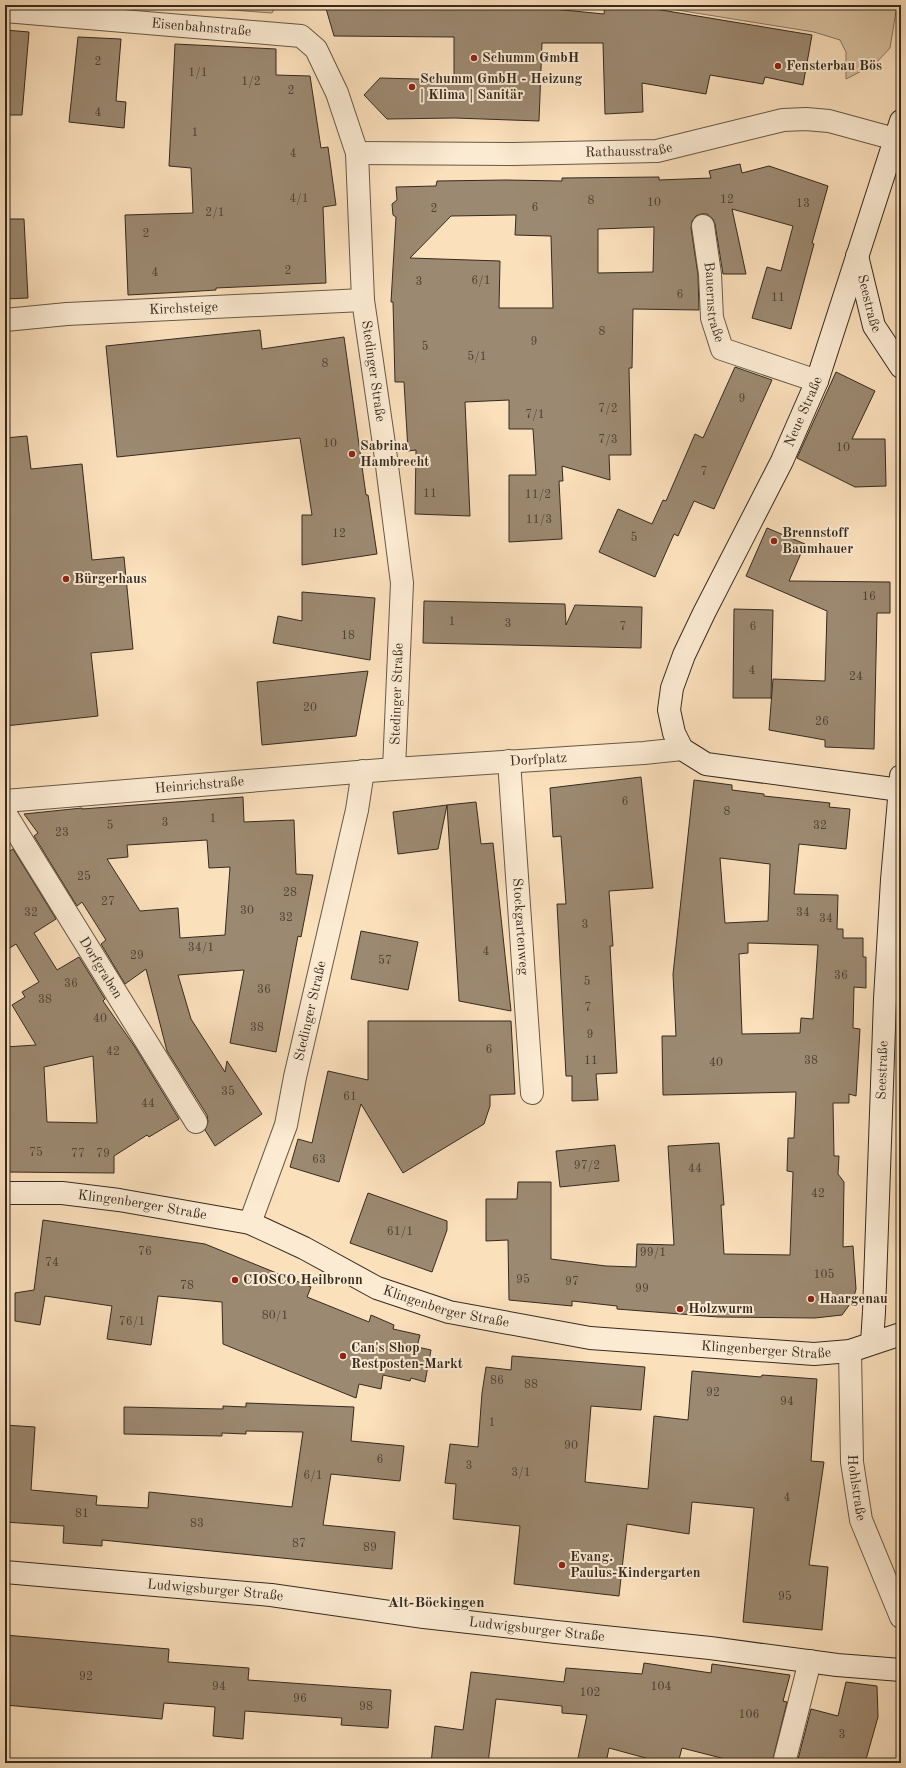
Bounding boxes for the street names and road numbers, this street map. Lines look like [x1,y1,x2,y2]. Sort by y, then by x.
street label: Eisenbahnstraße [151,16,252,39]
street label: Rathausstraße [585,140,674,159]
street label: Bauernstraße [701,261,726,344]
street label: Seestraße [855,273,883,335]
street label: Kirchsteige [149,300,218,317]
street label: Stedinger Straße [359,320,388,423]
street label: Neue Straße [782,375,825,449]
street label: Stedinger Straße [388,643,406,745]
street label: Dorfplatz [509,751,567,769]
street label: Heinrichstraße [154,774,245,796]
street label: Stockgartenweg [510,878,531,976]
street label: Dorfgraben [76,934,125,1001]
street label: Stedinger Straße [292,959,329,1062]
street label: Seestraße [874,1040,891,1100]
street label: Klingenberger Straße [77,1188,208,1222]
street label: Klingenberger Straße [381,1283,510,1330]
street label: Klingenberger Straße [701,1339,832,1361]
street label: Hohlstraße [845,1454,868,1522]
street label: Ludwigsburger Straße [147,1577,284,1604]
street label: Ludwigsburger Straße [468,1615,605,1644]

